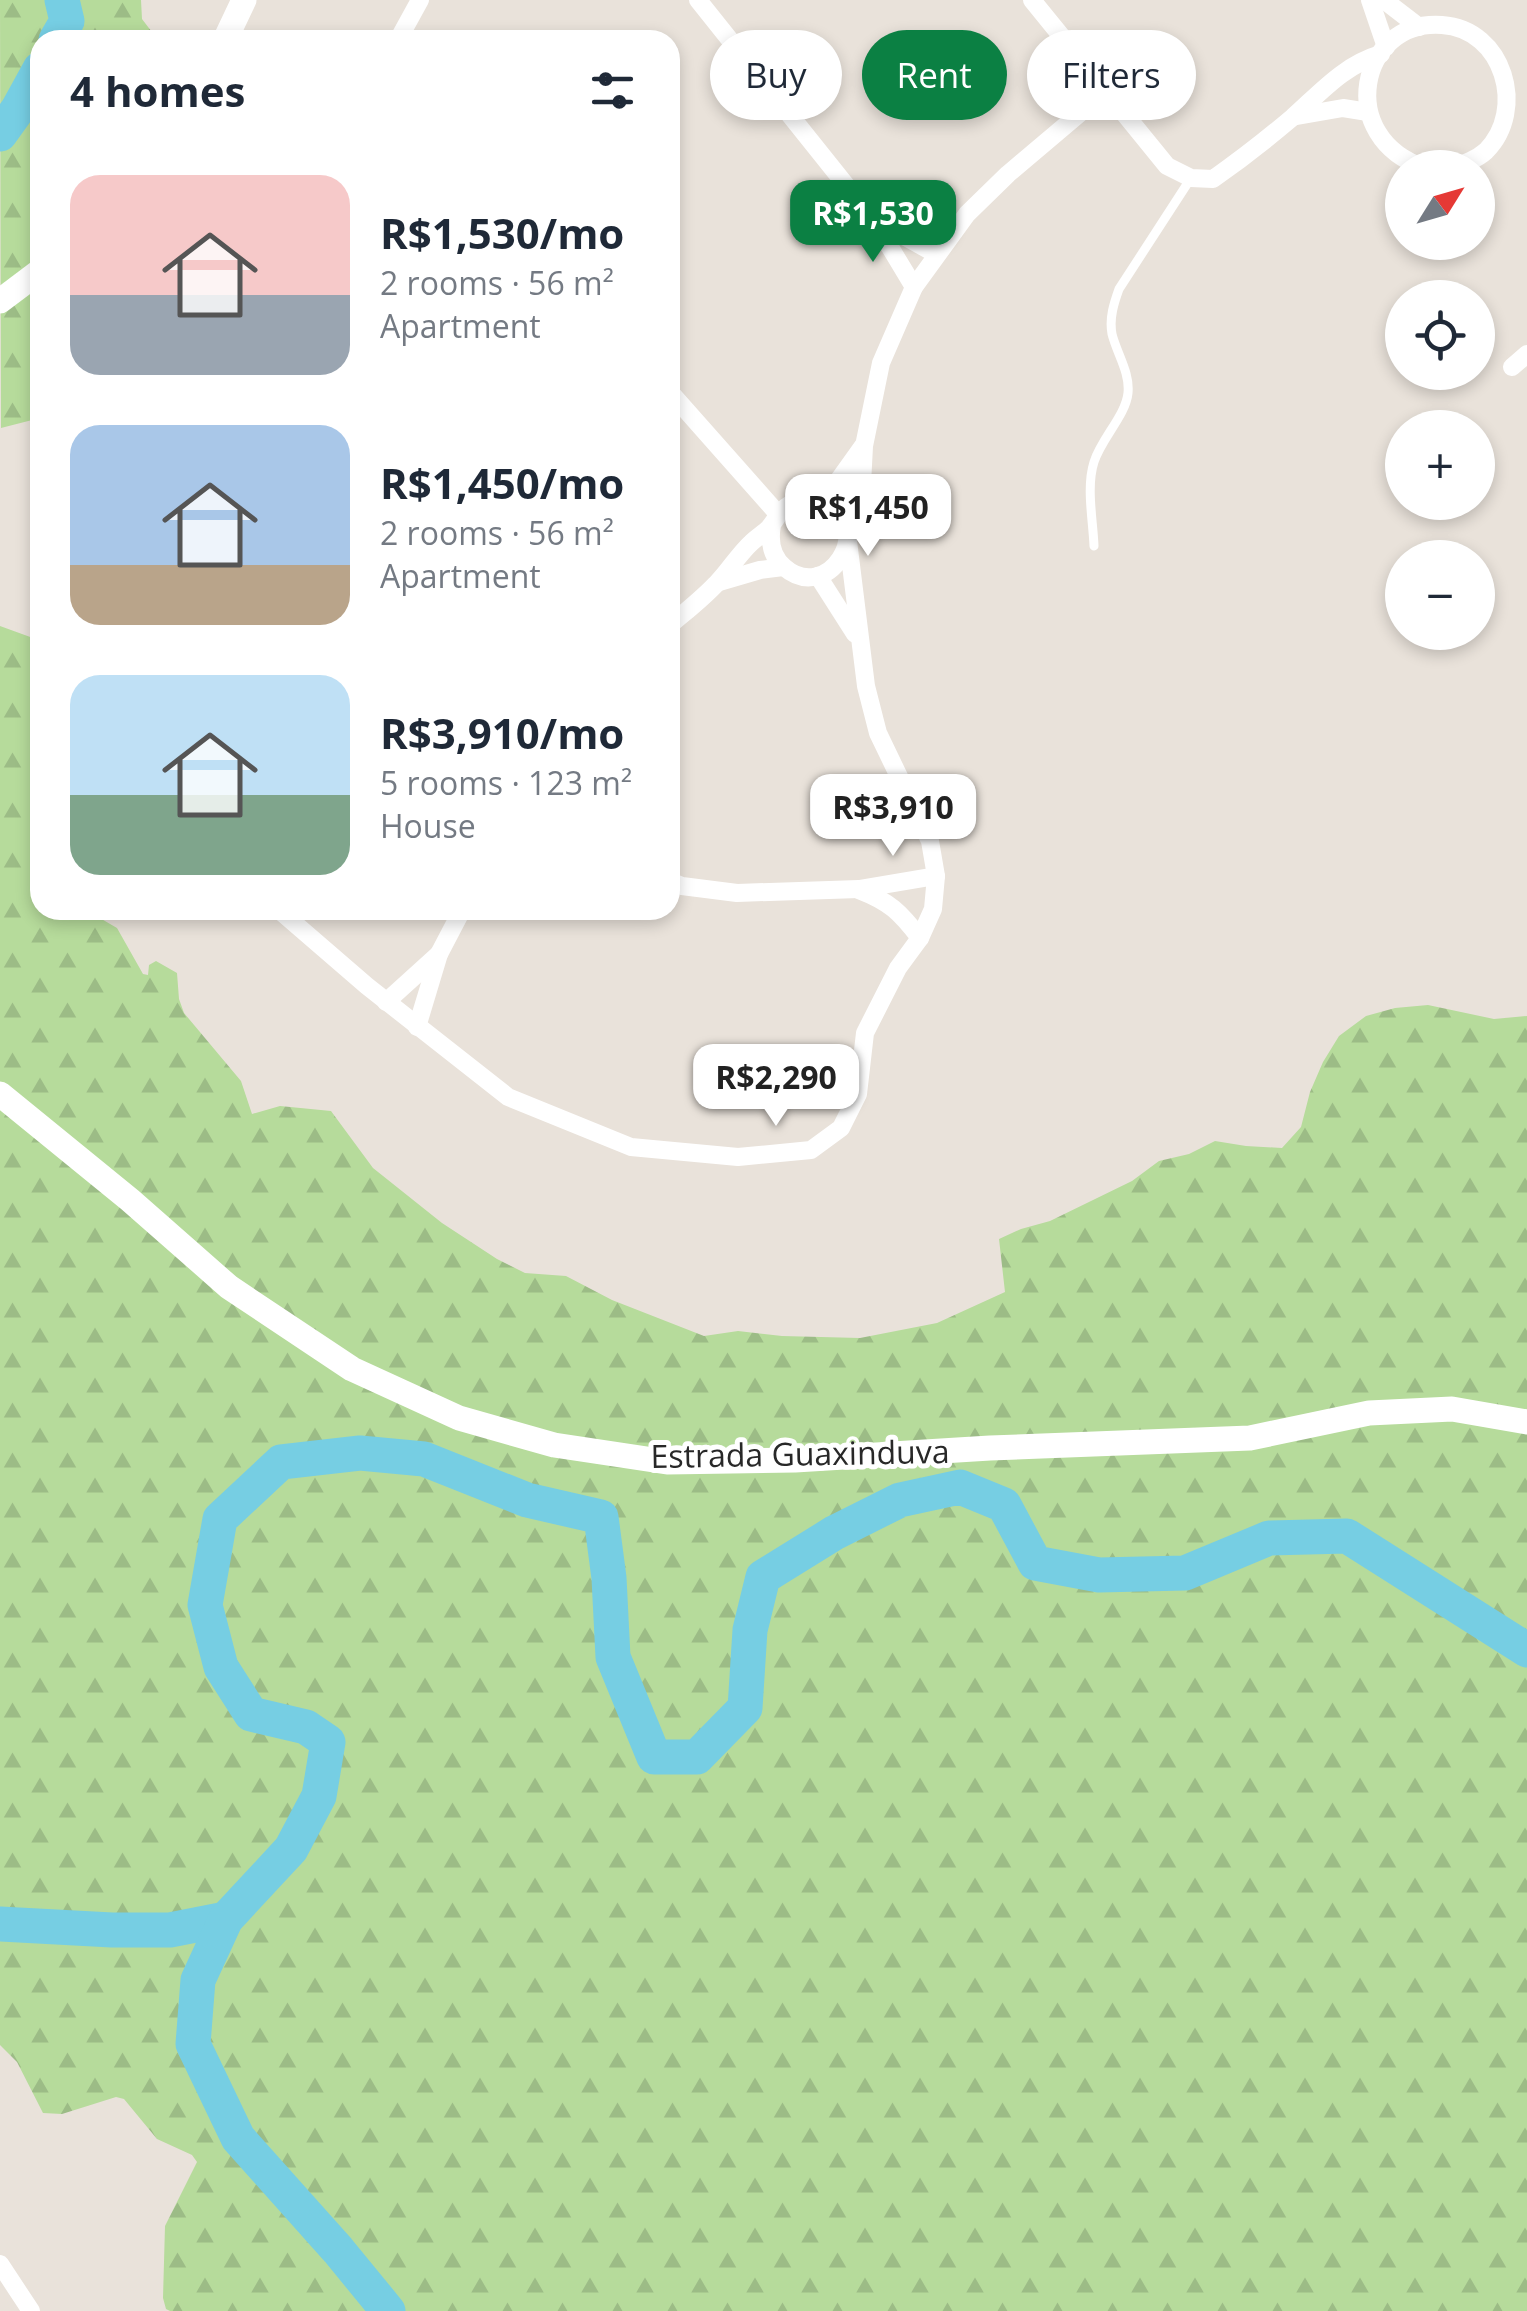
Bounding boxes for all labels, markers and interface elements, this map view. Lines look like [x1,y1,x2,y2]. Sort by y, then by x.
chip: Buy [710,30,842,120]
chip: Rent [862,30,1007,120]
chip: Filters [1027,30,1196,120]
text: 4 homes [70,62,245,119]
icon: filters [585,63,640,118]
north arrow [1385,150,1495,260]
map controls [1385,150,1495,650]
pin: R$1,530 [781,180,965,265]
text: R$1,530 [812,191,934,234]
text: R$1,530/mo [380,204,624,261]
icon: home [150,215,270,335]
text: 2 rooms · 56 m² [380,261,614,304]
button: locate [1385,280,1495,390]
text: Apartment [380,304,541,347]
button: + [1385,410,1495,520]
text: R$1,450/mo [380,454,624,511]
icon: home [150,465,270,585]
pin: R$1,450 [776,474,960,559]
text: R$1,450 [807,485,929,528]
text: 2 rooms · 56 m² [380,511,614,554]
button: − [1385,540,1495,650]
text: Apartment [380,554,541,597]
text: R$3,910/mo [380,704,624,761]
icon: home [150,715,270,835]
text: 5 rooms · 123 m² [380,761,632,804]
pin: R$3,910 [801,774,985,859]
text: R$3,910 [832,785,954,828]
text: House [380,804,476,847]
pin: R$2,290 [684,1044,868,1129]
text: R$2,290 [715,1055,837,1098]
street label: Estrada Guaxinduva [650,1429,950,1477]

